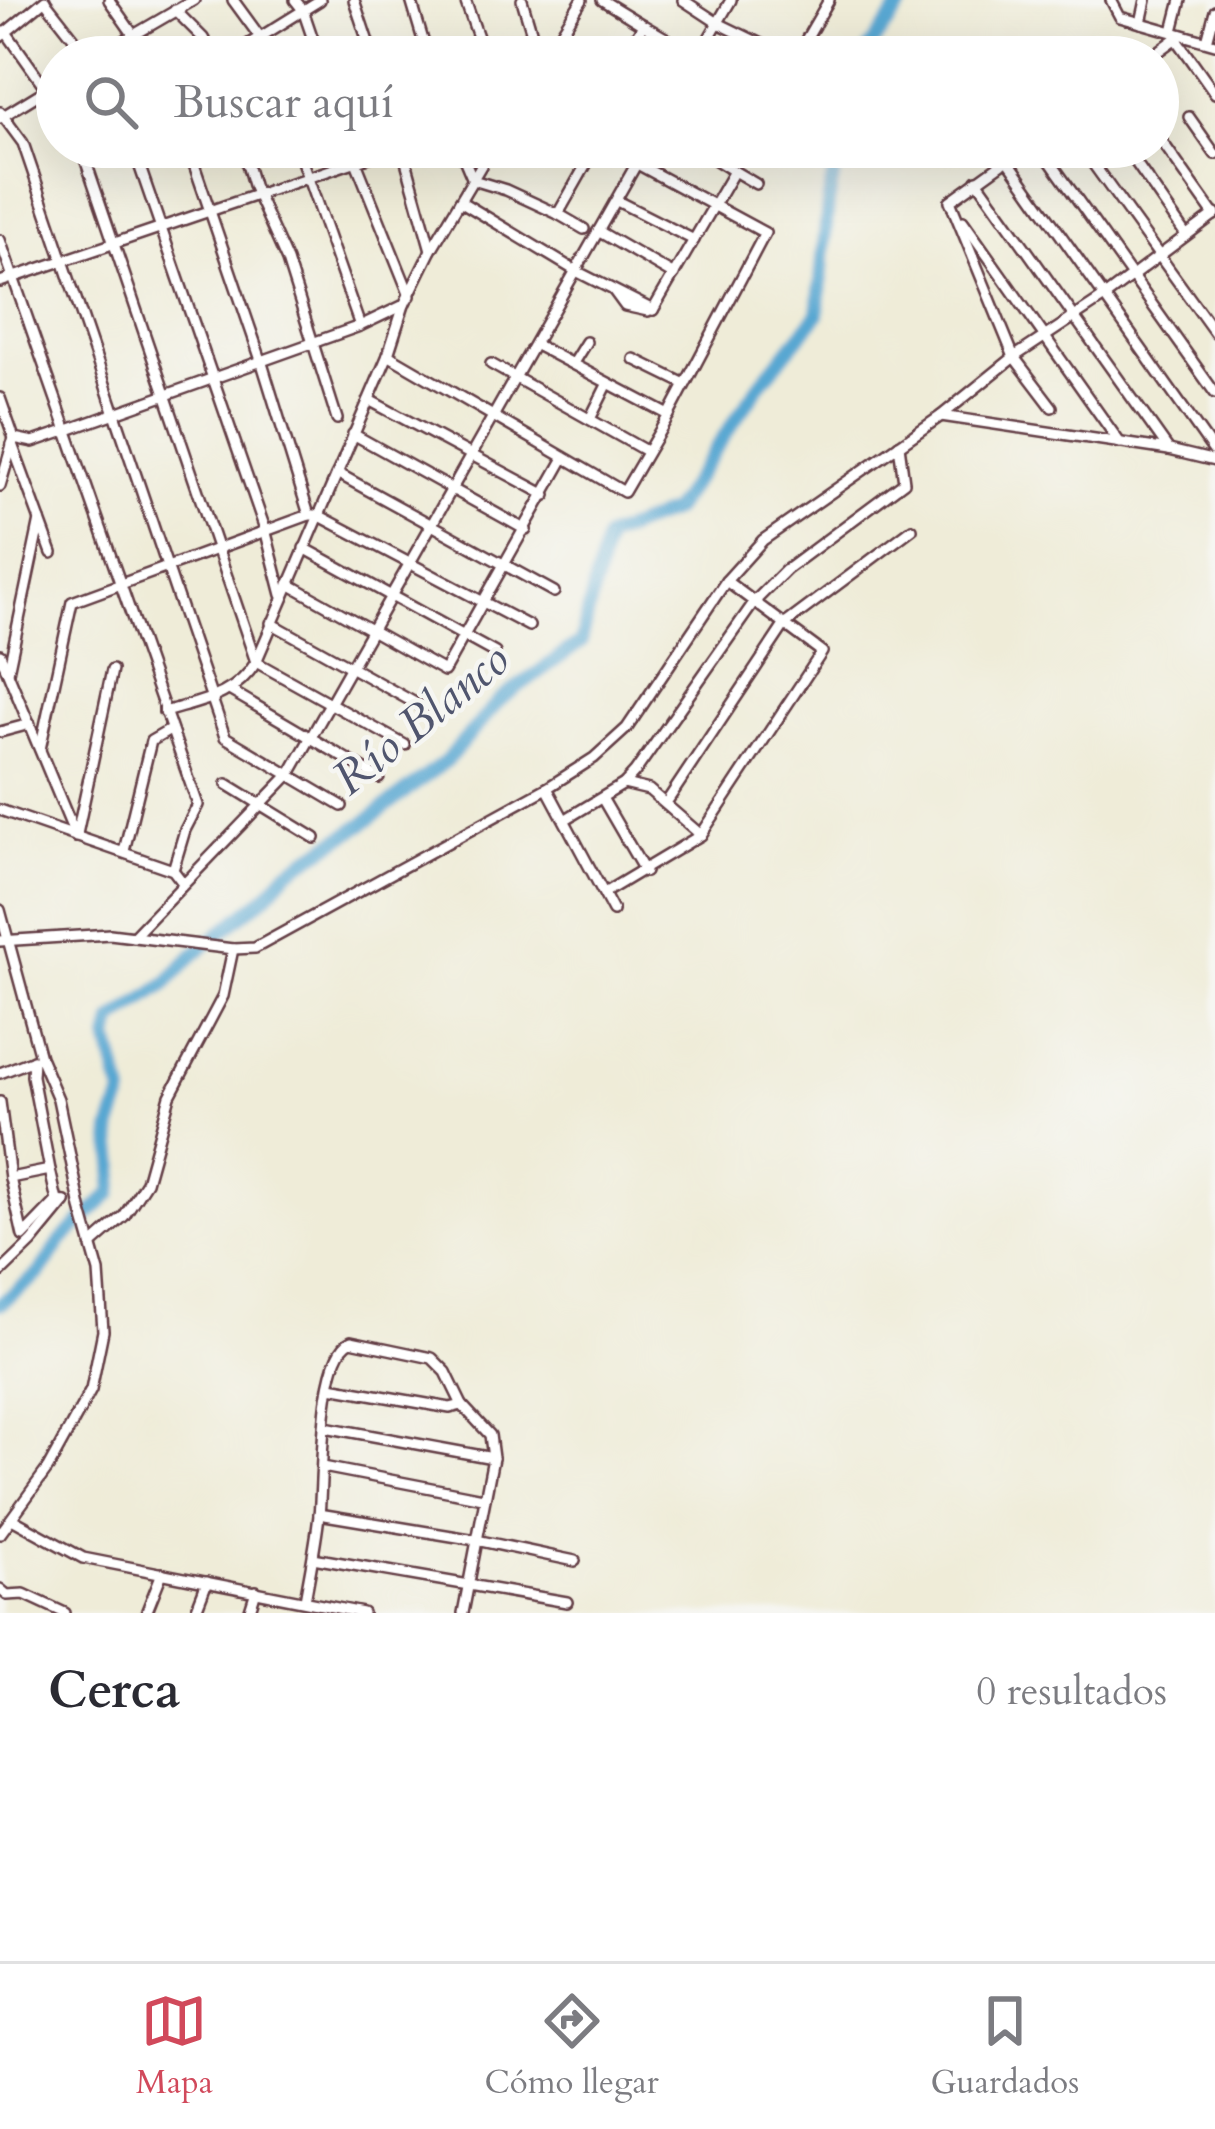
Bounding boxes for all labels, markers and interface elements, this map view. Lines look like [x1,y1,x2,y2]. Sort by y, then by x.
search box [36,36,1179,168]
icon: search [78,69,144,135]
text: Buscar aquí [174,72,394,133]
water label: Río Blanco [319,628,523,810]
text: Cerca [48,1656,180,1726]
text: 0 resultados [976,1665,1167,1718]
tab: Mapa [136,1988,213,2105]
tab: Cómo llegar [485,1988,659,2105]
tab: Guardados [930,1988,1079,2105]

